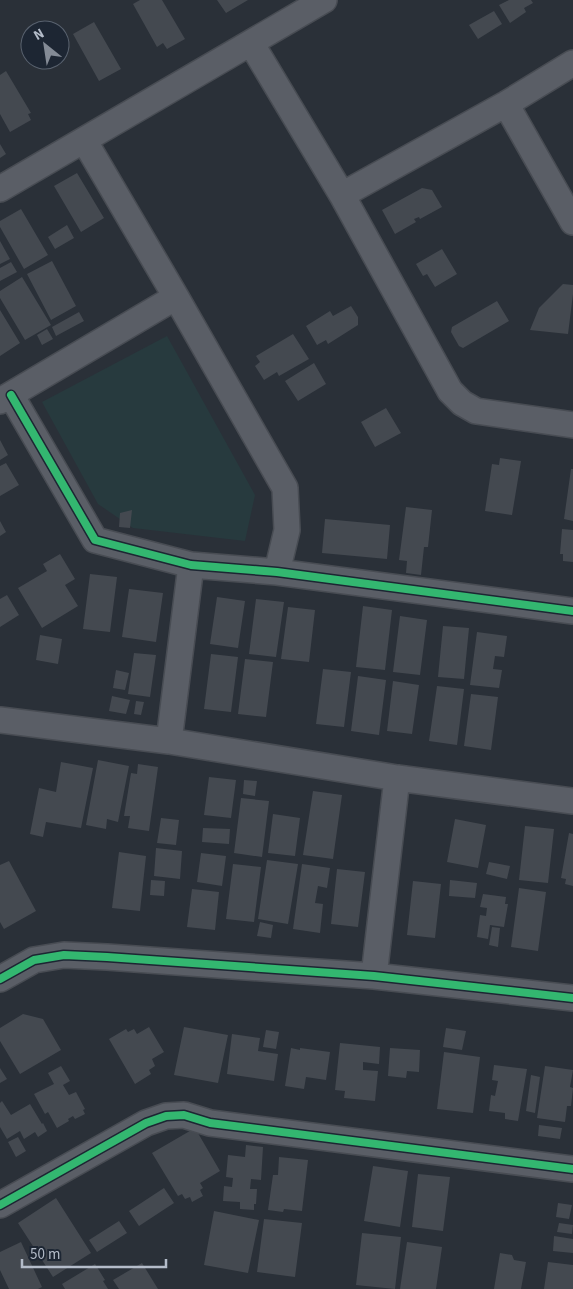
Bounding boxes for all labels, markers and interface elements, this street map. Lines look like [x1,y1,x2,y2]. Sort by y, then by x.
north arrow [20,20,70,70]
text: N [30,24,48,46]
scale bar [22,1236,166,1268]
text: 50 m [30,1244,60,1265]

